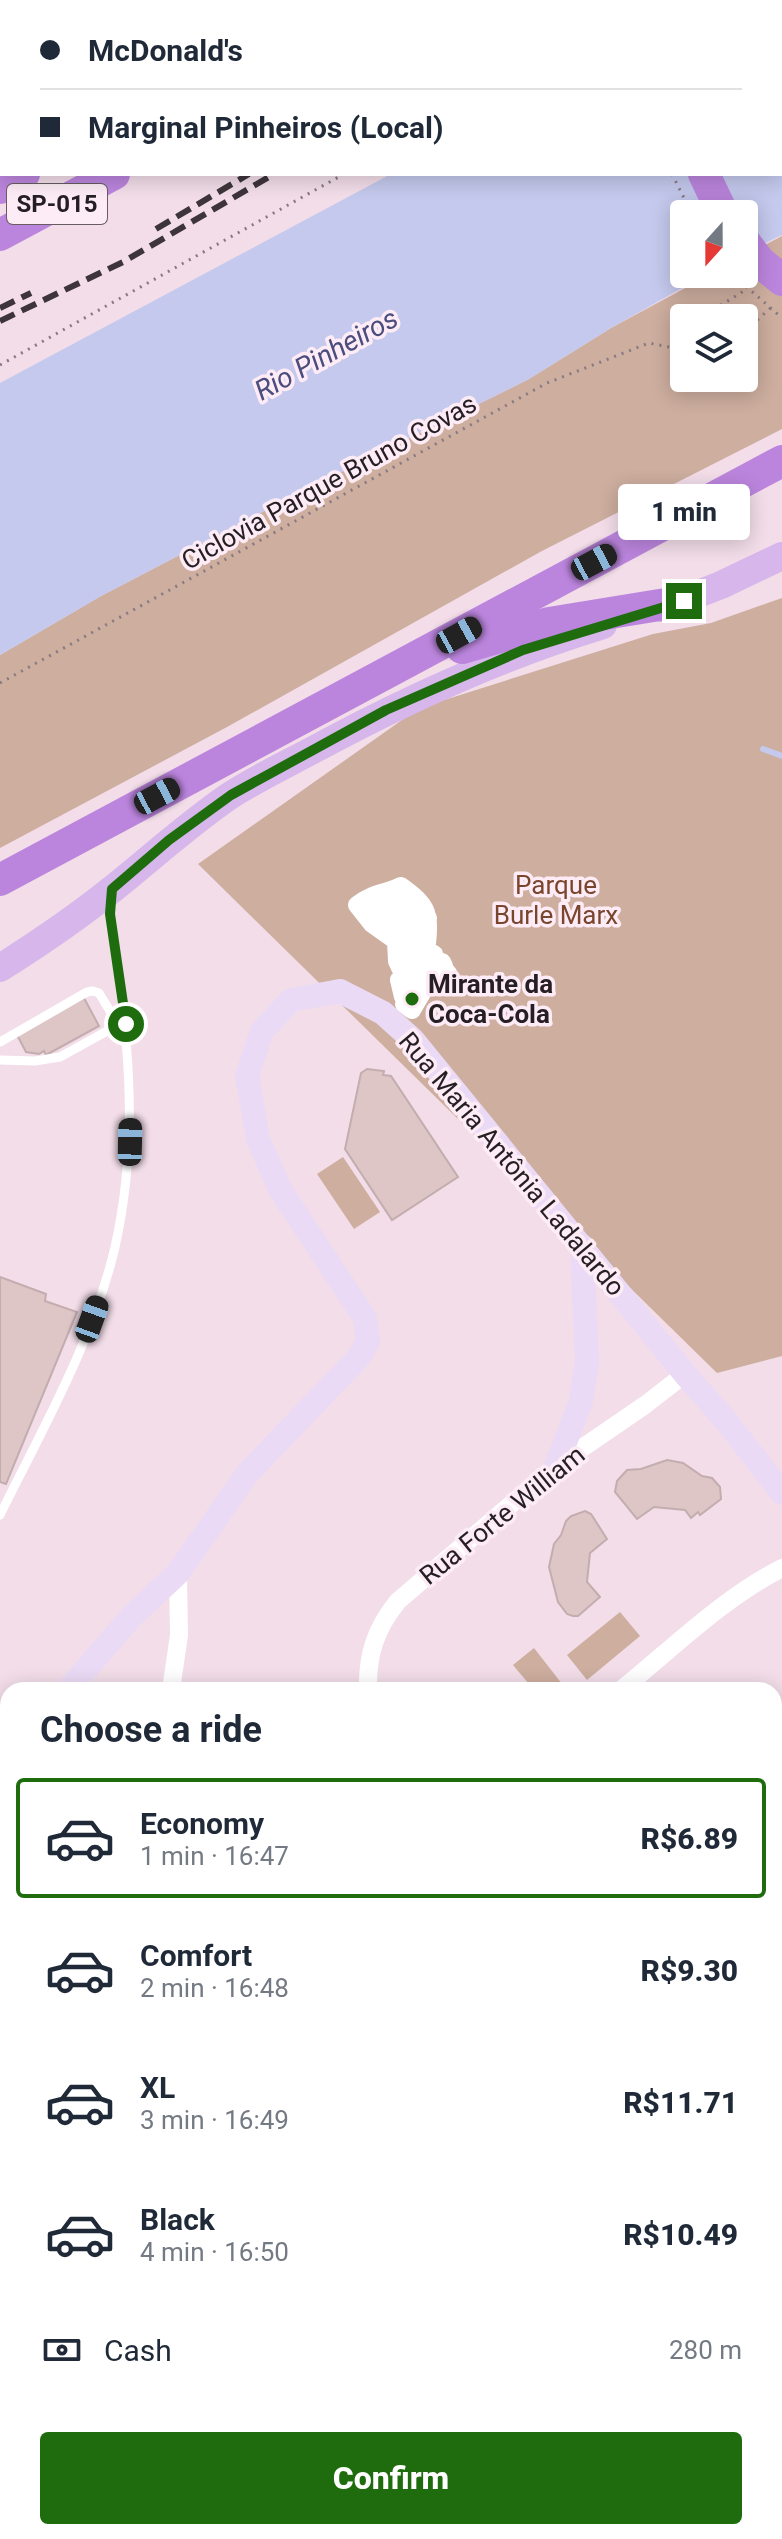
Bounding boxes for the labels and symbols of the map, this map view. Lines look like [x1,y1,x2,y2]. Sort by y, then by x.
road number: SP-015 [7,184,107,224]
north arrow [670,200,758,288]
water label: Rio Pinheiros [249,302,404,407]
street label: Ciclovia Parque Bruno Covas [176,388,482,576]
callout: 1 min [618,485,750,541]
car [567,540,621,584]
route end [666,583,702,619]
car [432,613,486,657]
car [130,774,184,818]
park label: Parque Burle Marx [494,870,618,930]
place label: Mirante da Coca-Cola [428,969,553,1029]
marker: Mirante da Coca-Cola [403,990,421,1008]
route start [108,1006,144,1042]
street label: Rua Maria Antônia Ladalardo [393,1026,631,1302]
car [118,1118,142,1166]
car [73,1292,111,1346]
street label: Rua Forte William [414,1439,590,1591]

